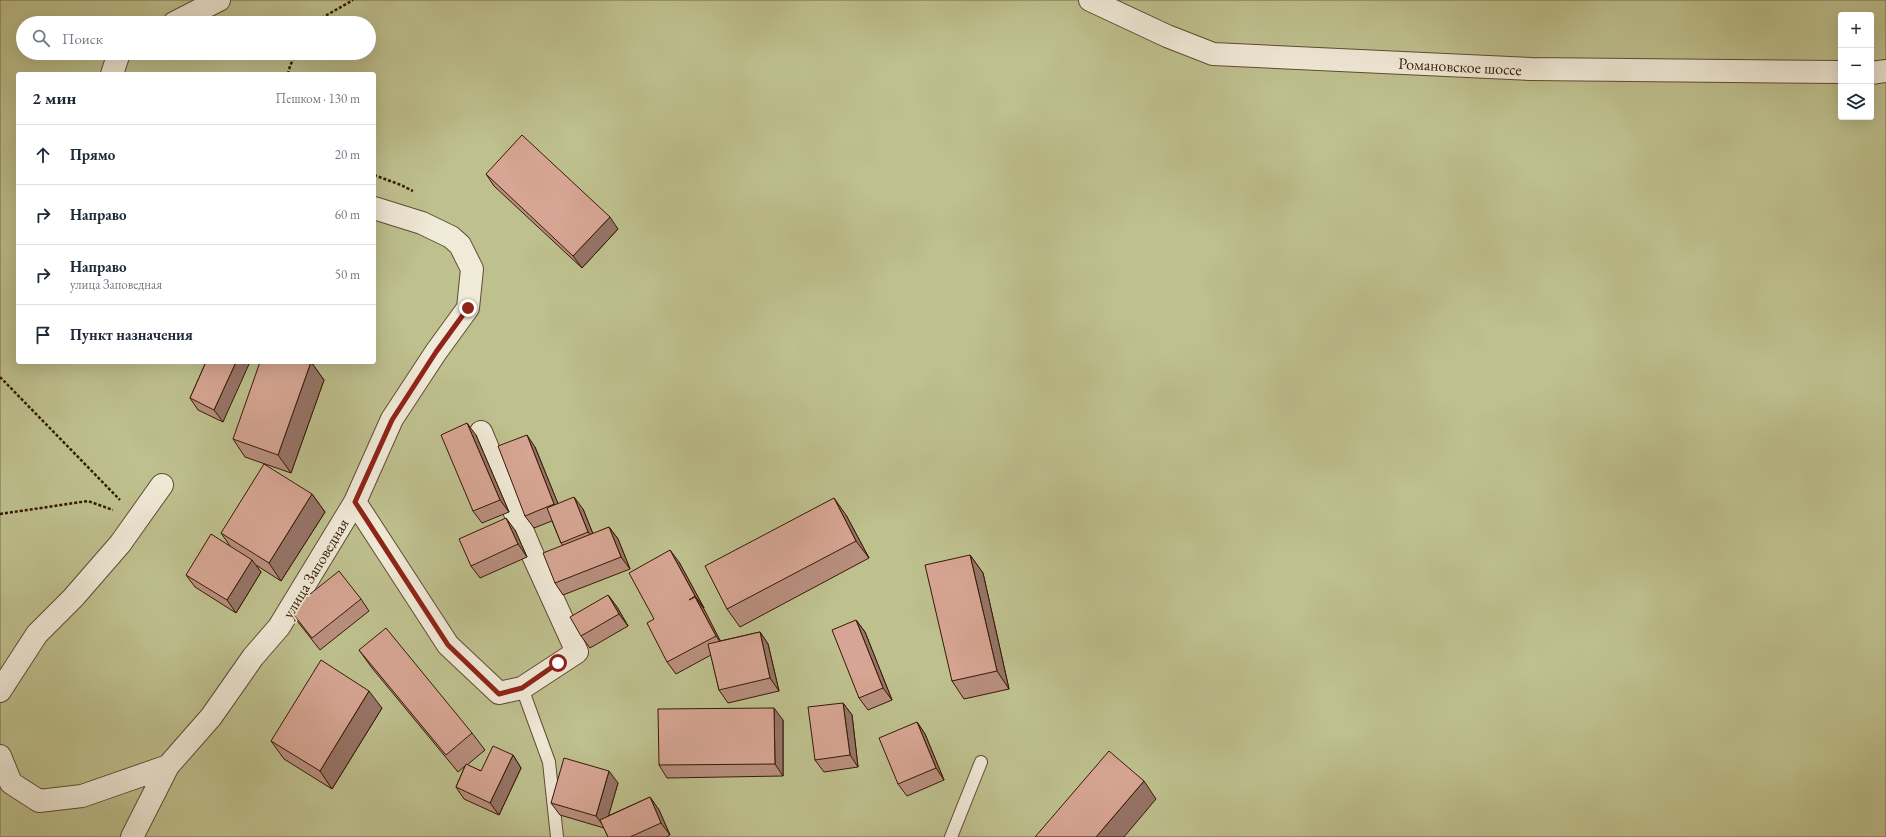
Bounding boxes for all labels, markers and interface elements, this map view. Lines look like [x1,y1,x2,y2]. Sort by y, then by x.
map controls [1838,12,1874,120]
button: + [1838,12,1874,48]
search box [16,16,376,60]
icon: search [30,27,52,49]
text: Поиск [62,29,103,48]
button: − [1838,48,1874,84]
street label: Романовское шоссе [1398,53,1522,80]
button: layers [1838,84,1874,120]
text: 2 мин [32,87,76,109]
text: Пешком · 130 m [276,90,360,107]
icon: ahead [32,144,54,166]
text: Прямо [70,145,115,164]
text: 20 m [335,146,360,163]
icon: right [32,204,54,226]
text: Направо [70,205,127,224]
text: 60 m [335,206,360,223]
text: Направо [70,257,127,276]
icon: right [32,264,54,286]
text: 50 m [335,266,360,283]
text: улица Заповедная [70,276,162,293]
route end [459,299,477,317]
icon: arrive [32,324,54,346]
text: Пункт назначения [70,325,193,344]
street label: улица Заповедная [277,514,354,622]
route start [549,654,567,672]

